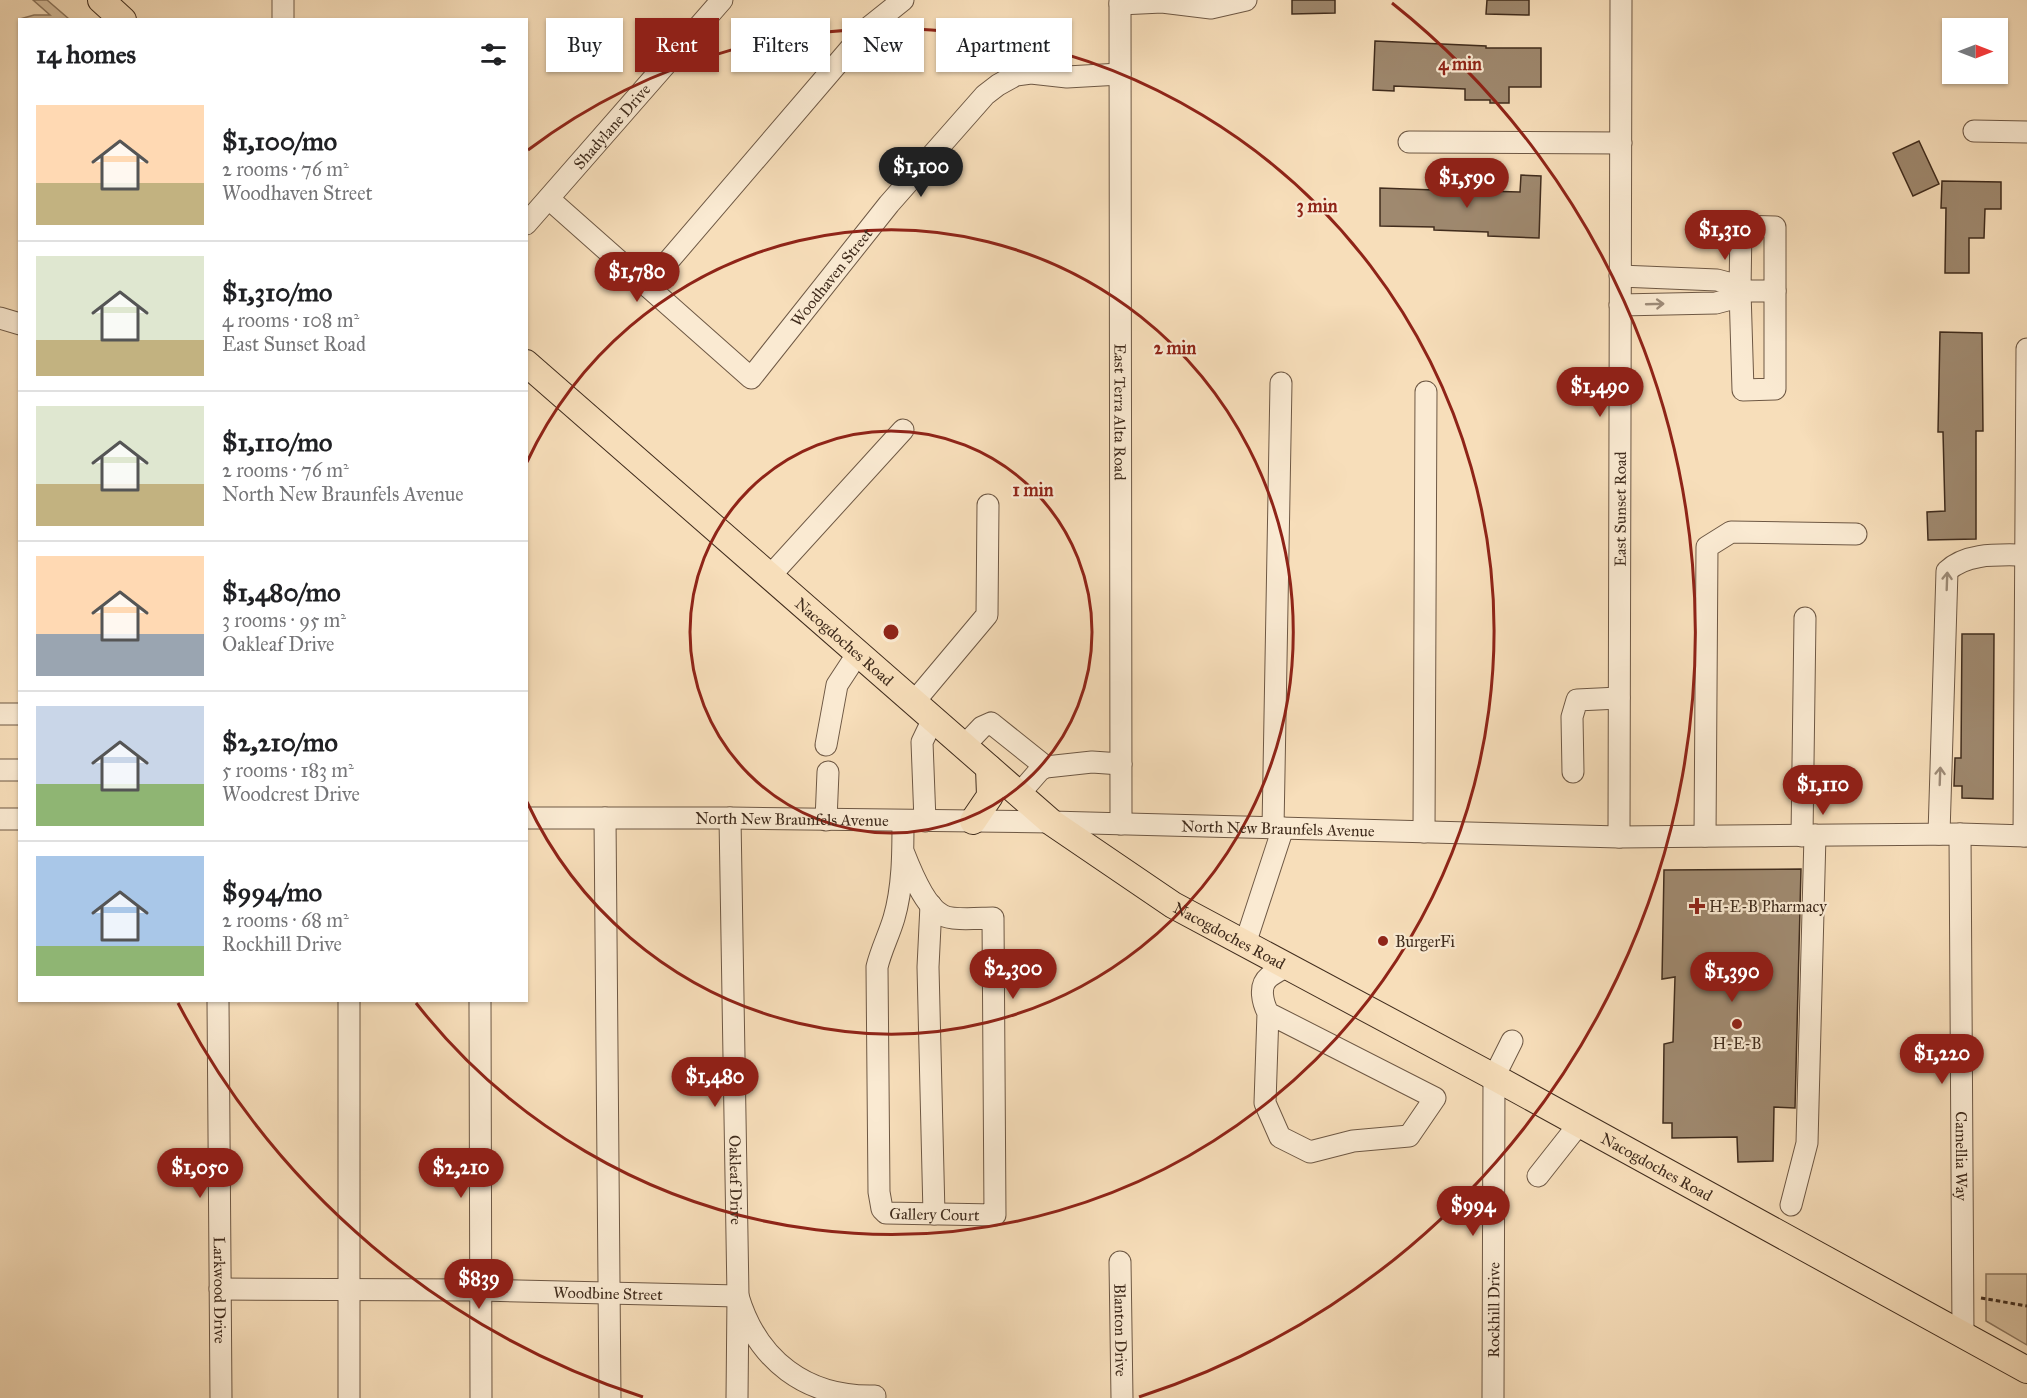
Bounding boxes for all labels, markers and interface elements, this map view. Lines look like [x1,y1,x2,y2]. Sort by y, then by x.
chip: Buy [546,18,623,72]
chip: Rent [635,18,719,72]
chip: Filters [731,18,830,72]
chip: New [842,18,924,72]
chip: Apartment [936,18,1072,72]
north arrow [1942,18,2008,84]
map controls [1942,18,2008,84]
text: 14 homes [36,38,136,70]
icon: filters [477,38,510,71]
text: 4 min [1438,53,1482,76]
street label: Shadylane Drive [570,80,655,173]
text: $1,100/mo [222,125,337,157]
icon: home [84,129,156,201]
pin: $1,100 [872,147,970,198]
text: $1,100 [893,154,949,178]
text: 2 rooms · 76 m² [222,157,349,181]
pin: $1,590 [1418,158,1516,209]
text: $1,590 [1439,165,1495,189]
text: Woodhaven Street [222,181,373,205]
text: 3 min [1297,195,1338,218]
pin: $1,310 [1676,210,1774,261]
text: $1,310 [1699,217,1751,241]
street label: Woodhaven Street [787,224,877,330]
pin: $1,780 [588,252,686,303]
text: $1,780 [609,259,665,283]
text: $1,310/mo [222,276,332,308]
icon: home [84,280,156,352]
one-way arrow [1644,299,1664,310]
text: 4 rooms · 108 m² [222,308,359,332]
text: East Sunset Road [222,332,366,356]
text: 2 min [1154,337,1197,359]
street label: East Terra Alta Road [1110,344,1130,480]
pin: $1,490 [1551,367,1649,418]
text: $1,490 [1571,374,1629,398]
text: $1,110/mo [222,426,332,458]
icon: home [84,430,156,502]
street label: East Sunset Road [1611,451,1630,567]
text: 2 rooms · 76 m² [222,458,349,482]
text: 1 min [1013,479,1054,501]
text: North New Braunfels Avenue [222,482,464,506]
one-way arrow [1941,572,1952,591]
text: $1,480/mo [222,576,341,608]
icon: home [84,580,156,652]
street label: Nacogdoches Road [791,594,897,690]
text: 3 rooms · 95 m² [222,608,346,632]
centre of rings [881,622,901,642]
text: Oakleaf Drive [222,632,334,656]
text: $2,210/mo [222,726,338,758]
icon: home [84,730,156,802]
text: 5 rooms · 183 m² [222,758,354,782]
pin: $1,110 [1774,765,1872,816]
one-way arrow [1934,766,1945,786]
text: $1,110 [1797,772,1849,796]
text: Woodcrest Drive [222,782,360,806]
street label: North New Braunfels Avenue [695,809,889,830]
street label: North New Braunfels Avenue [1181,816,1375,841]
text: $994/mo [222,876,322,908]
icon: home [84,880,156,952]
place label: H-E-B Pharmacy [1709,897,1827,916]
street label: Nacogdoches Road [1170,898,1289,973]
marker: H-E-B Pharmacy [1690,899,1704,913]
text: 2 rooms · 68 m² [222,908,349,932]
text: Rockhill Drive [222,932,342,956]
place label: BurgerFi [1395,932,1455,952]
marker: BurgerFi [1376,934,1390,948]
pin: $2,300 [964,949,1062,1000]
pin: $1,390 [1683,952,1781,1003]
text: $2,300 [984,956,1042,980]
text: $1,390 [1704,959,1760,983]
marker: H-E-B [1730,1017,1744,1031]
place label: H-E-B [1712,1034,1762,1053]
pin: $1,220 [1893,1034,1991,1085]
text: $1,220 [1914,1041,1970,1065]
pin: $1,480 [666,1057,764,1108]
text: $1,480 [686,1064,744,1088]
street label: Camellia Way [1952,1111,1971,1201]
street label: Nacogdoches Road [1598,1129,1716,1205]
street label: Oakleaf Drive [725,1135,746,1225]
pin: $1,050 [151,1148,249,1199]
pin: $2,210 [412,1148,510,1199]
text: $1,050 [171,1155,229,1179]
text: $2,210 [433,1155,489,1179]
pin: $994 [1437,1186,1509,1237]
text: $994 [1451,1193,1495,1217]
street label: Gallery Court [889,1204,980,1225]
street label: Larkwood Drive [210,1236,230,1344]
pin: $839 [443,1259,515,1310]
street label: Rockhill Drive [1484,1262,1503,1358]
text: $839 [458,1266,500,1290]
street label: Woodbine Street [553,1283,663,1304]
street label: Blanton Drive [1110,1283,1131,1377]

